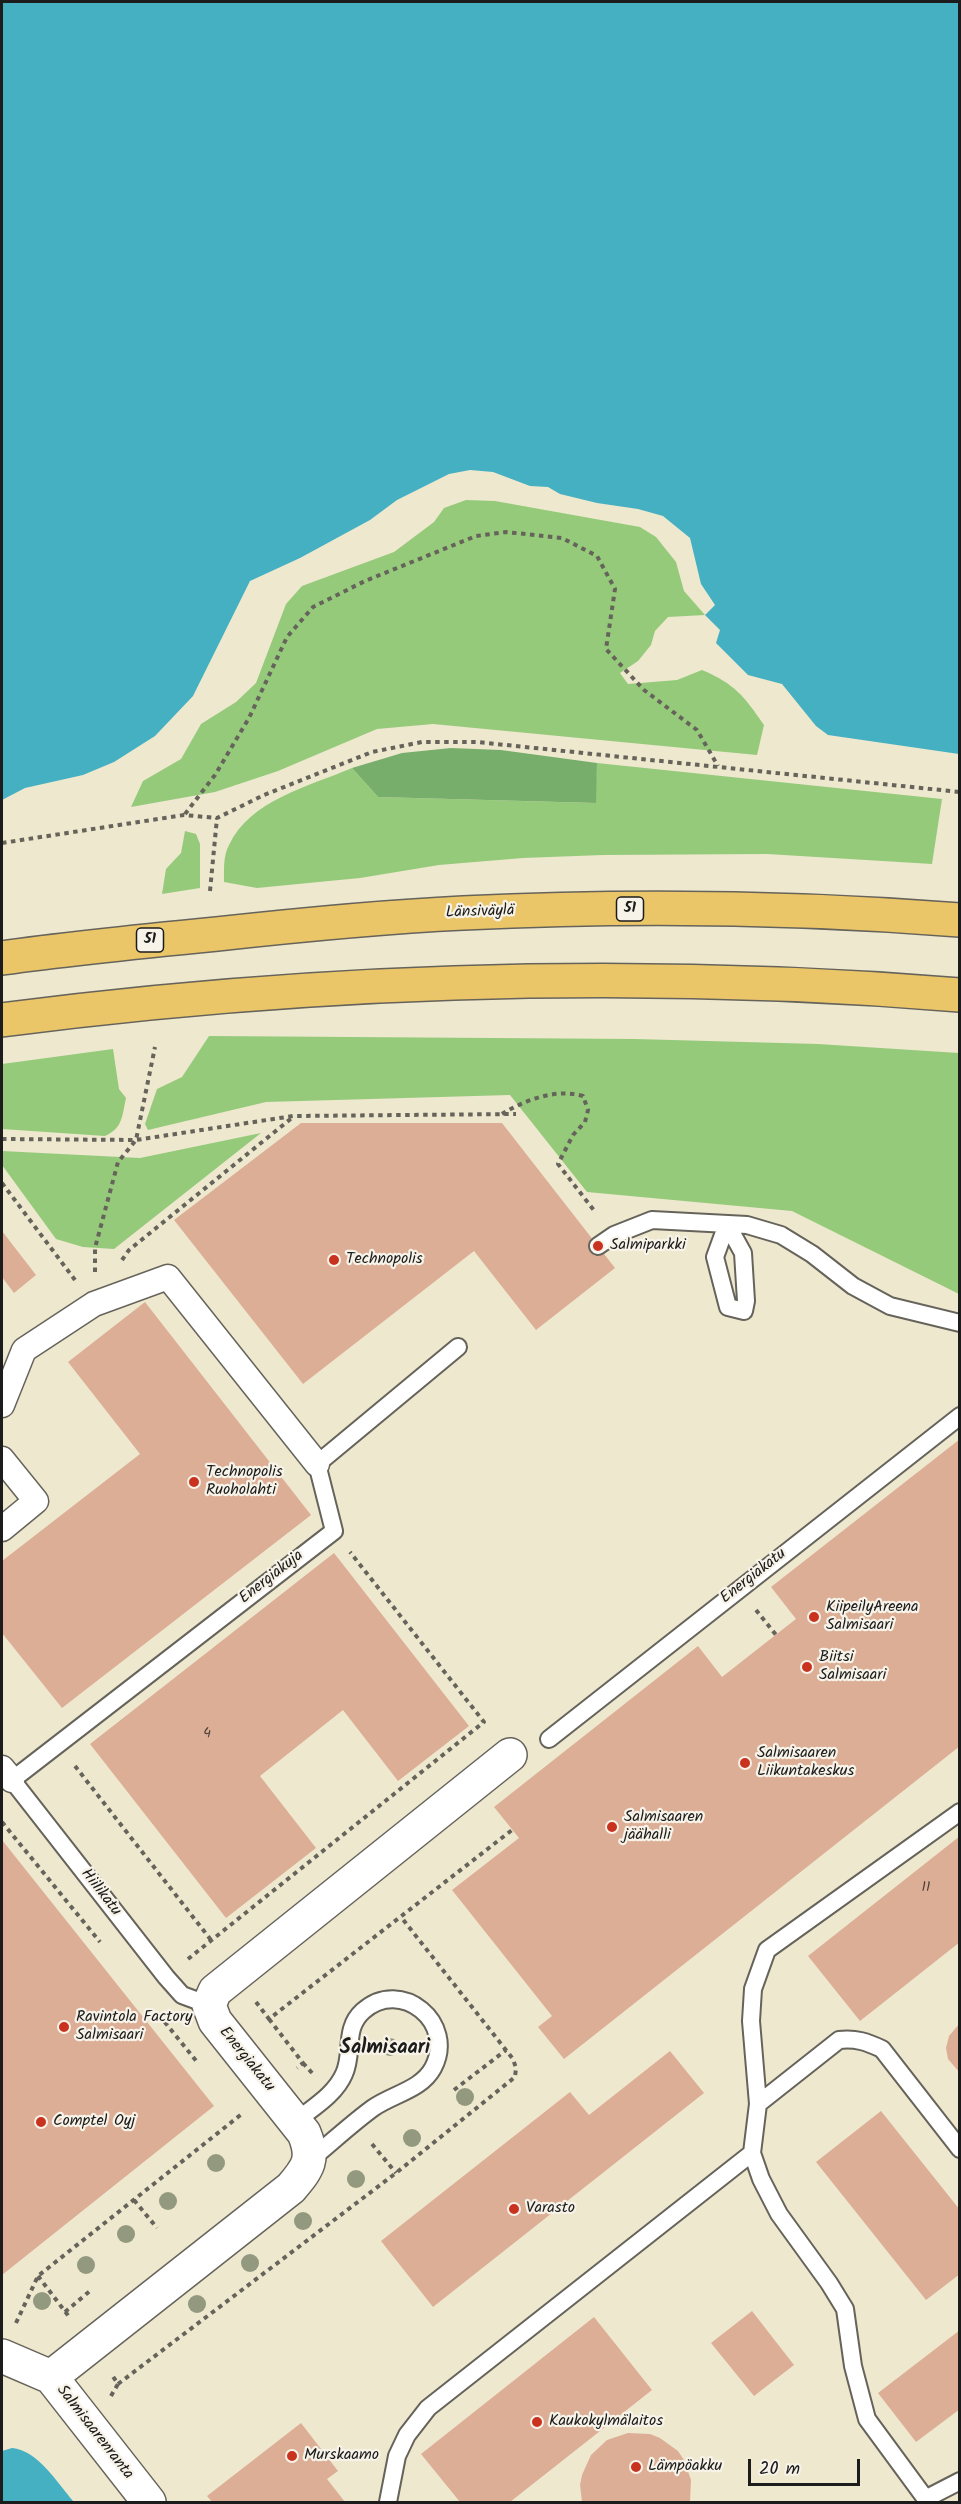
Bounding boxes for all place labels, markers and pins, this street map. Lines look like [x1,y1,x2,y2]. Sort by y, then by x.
place label: Salmiparkki [610,1236,686,1256]
marker: Salmiparkki [591,1239,605,1253]
place label: Technopolis [346,1250,423,1270]
marker: Technopolis [327,1253,341,1267]
place label: Technopolis Ruoholahti [206,1463,283,1501]
marker: Technopolis Ruoholahti [187,1475,201,1489]
place label: KiipeilyAreena Salmisaari [826,1598,919,1636]
marker: KiipeilyAreena Salmisaari [807,1610,821,1624]
place label: Biitsi Salmisaari [819,1648,886,1686]
marker: Biitsi Salmisaari [800,1660,814,1674]
place label: Salmisaaren Liikuntakeskus [757,1744,854,1782]
marker: Salmisaaren Liikuntakeskus [738,1756,752,1770]
place label: Salmisaaren jäähalli [624,1808,703,1846]
marker: Salmisaaren jäähalli [605,1820,619,1834]
place label: Ravintola Factory Salmisaari [76,2008,192,2046]
marker: Ravintola Factory Salmisaari [57,2020,71,2034]
place label: Comptel Oyj [53,2112,135,2132]
marker: Comptel Oyj [34,2115,48,2129]
place label: Varasto [526,2199,575,2219]
marker: Varasto [507,2202,521,2216]
place label: Kaukokylmälaitos [549,2412,663,2432]
marker: Kaukokylmälaitos [530,2415,544,2429]
place label: Murskaamo [304,2446,379,2466]
marker: Murskaamo [285,2449,299,2463]
place label: Lämpöakku [648,2457,722,2477]
marker: Lämpöakku [629,2460,643,2474]

